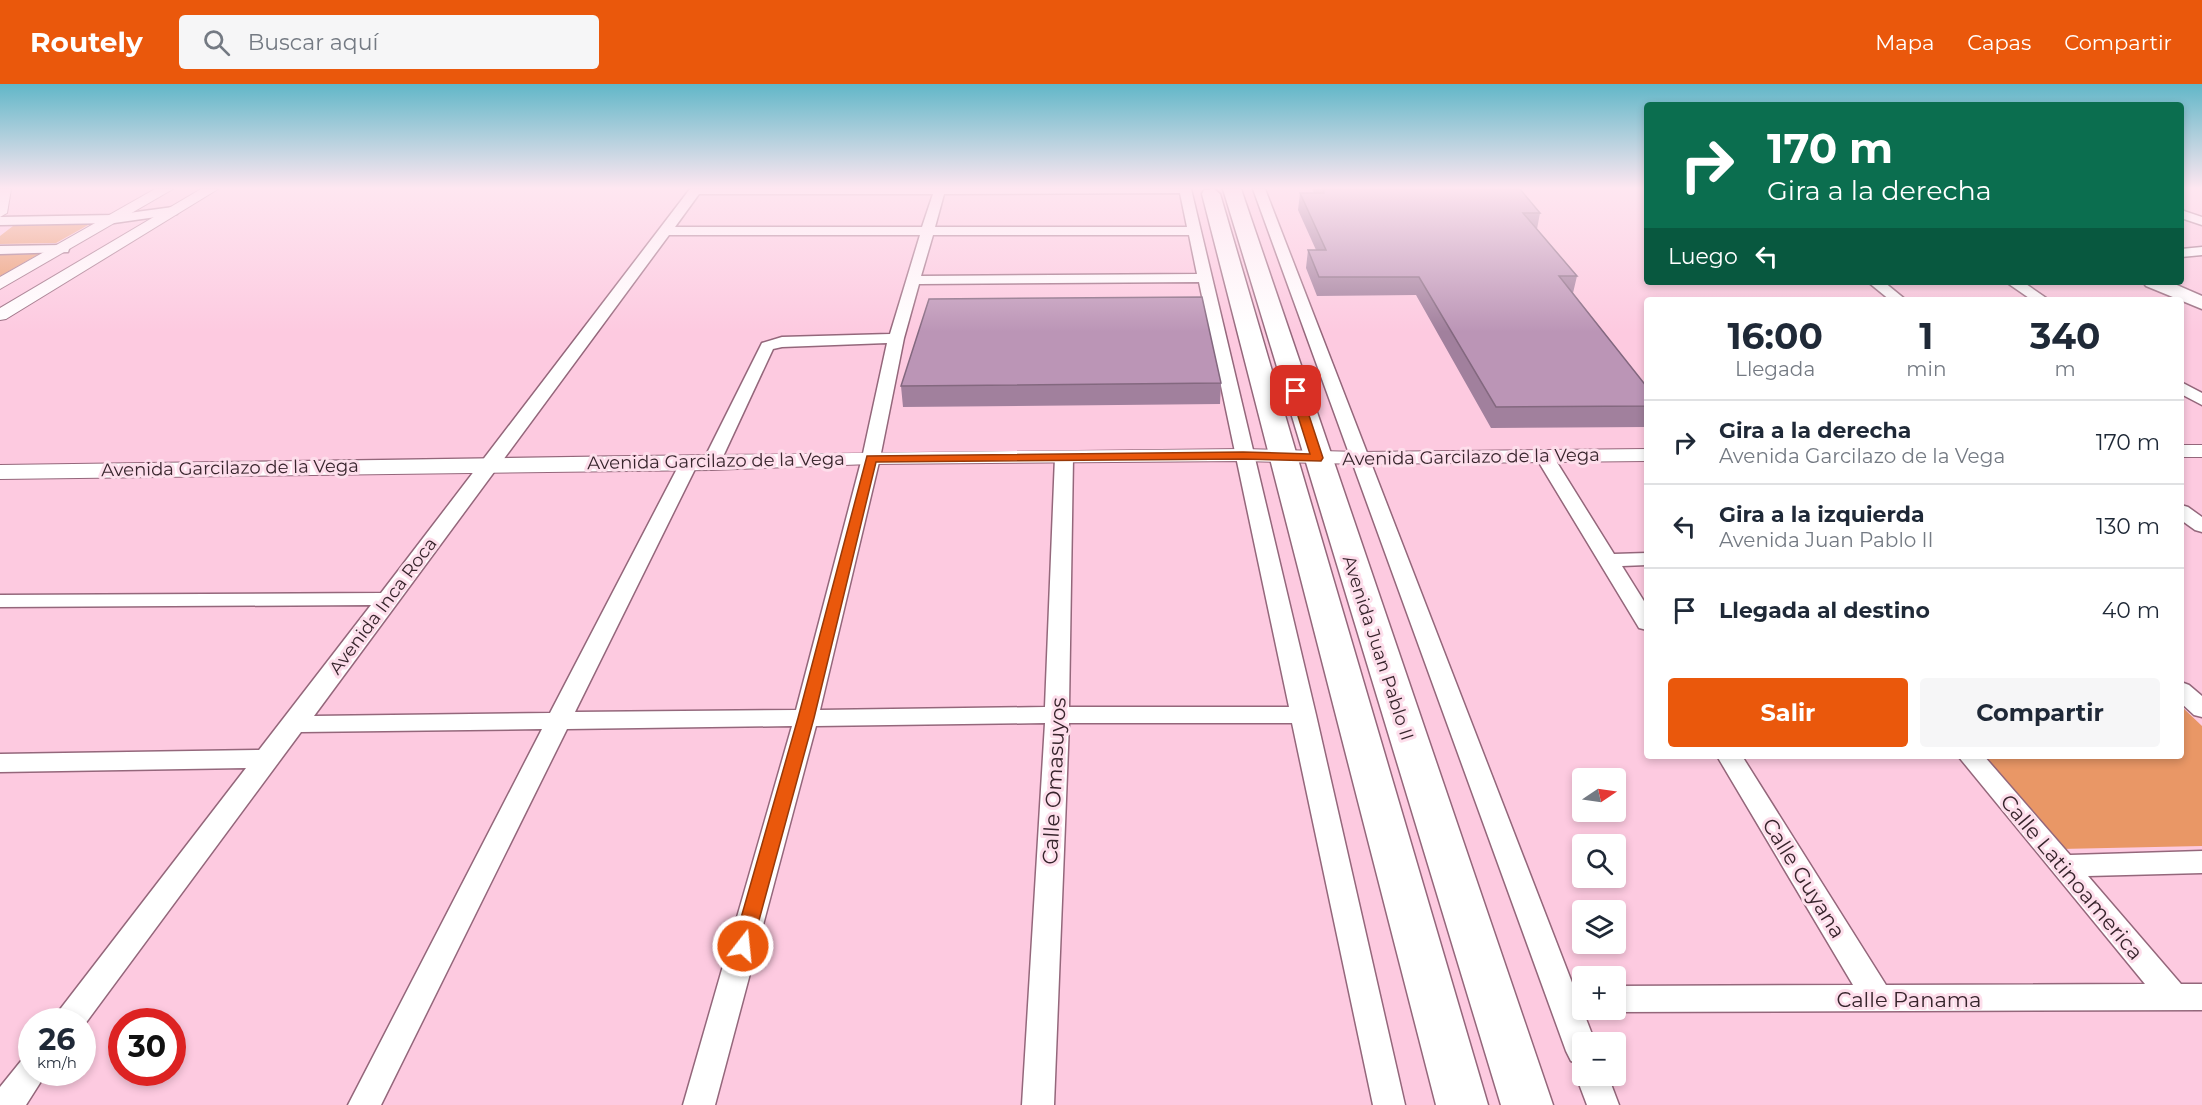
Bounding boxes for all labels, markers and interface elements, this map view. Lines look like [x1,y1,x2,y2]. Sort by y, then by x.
search box [179,15,599,69]
text: Routely [30,25,143,59]
icon: search [200,26,233,59]
text: Buscar aquí [248,29,378,56]
text: Mapa [1875,30,1934,55]
text: Capas [1967,30,2031,55]
text: Compartir [2064,30,2172,55]
text: 170 m [1767,122,1893,174]
icon: right [1668,126,1746,204]
text: Gira a la derecha [1767,174,1992,207]
icon: left [1750,240,1783,273]
text: Luego [1668,243,1738,270]
text: 16:00 [1727,314,1823,358]
text: 1 [1919,314,1933,358]
text: 340 [2030,314,2101,358]
text: Llegada [1735,357,1815,381]
text: min [1906,357,1946,381]
text: m [2055,357,2076,381]
pin [1270,365,1321,416]
icon: arrive [1279,374,1312,407]
text: Gira a la derecha [1719,417,1911,444]
icon: right [1668,426,1701,459]
text: 170 m [2096,429,2160,456]
street label: Avenida Garcilazo de la Vega [1342,444,1600,470]
text: Avenida Garcilazo de la Vega [1719,444,2005,468]
street label: Avenida Garcilazo de la Vega [587,448,845,474]
street label: Avenida Garcilazo de la Vega [101,455,359,481]
text: Gira a la izquierda [1719,501,1925,528]
icon: left [1668,510,1701,543]
text: 130 m [2096,513,2160,540]
text: Avenida Juan Pablo II [1719,528,1934,552]
street label: Avenida Inca Roca [324,533,442,679]
street label: Avenida Juan Pablo II [1338,553,1418,743]
icon: arrive [1668,594,1701,627]
text: Llegada al destino [1719,597,1930,624]
text: 40 m [2102,597,2160,624]
button: Salir [1668,678,1908,747]
button: Compartir [1920,678,2160,747]
street label: Calle Omasuyos [1037,697,1071,865]
north arrow [1572,768,1626,822]
map controls [1572,768,1626,1086]
street label: Calle Latinoamerica [1995,789,2149,965]
street label: Calle Guyana [1757,813,1851,943]
button: search [1572,834,1626,888]
button: layers [1572,900,1626,954]
position arrow [711,914,775,978]
button: + [1572,966,1626,1020]
street label: Calle Panama [1836,987,1982,1012]
speed limit sign: 30 [108,1008,186,1086]
text: 26 [39,1021,75,1058]
button: − [1572,1032,1626,1086]
text: km/h [37,1053,77,1072]

